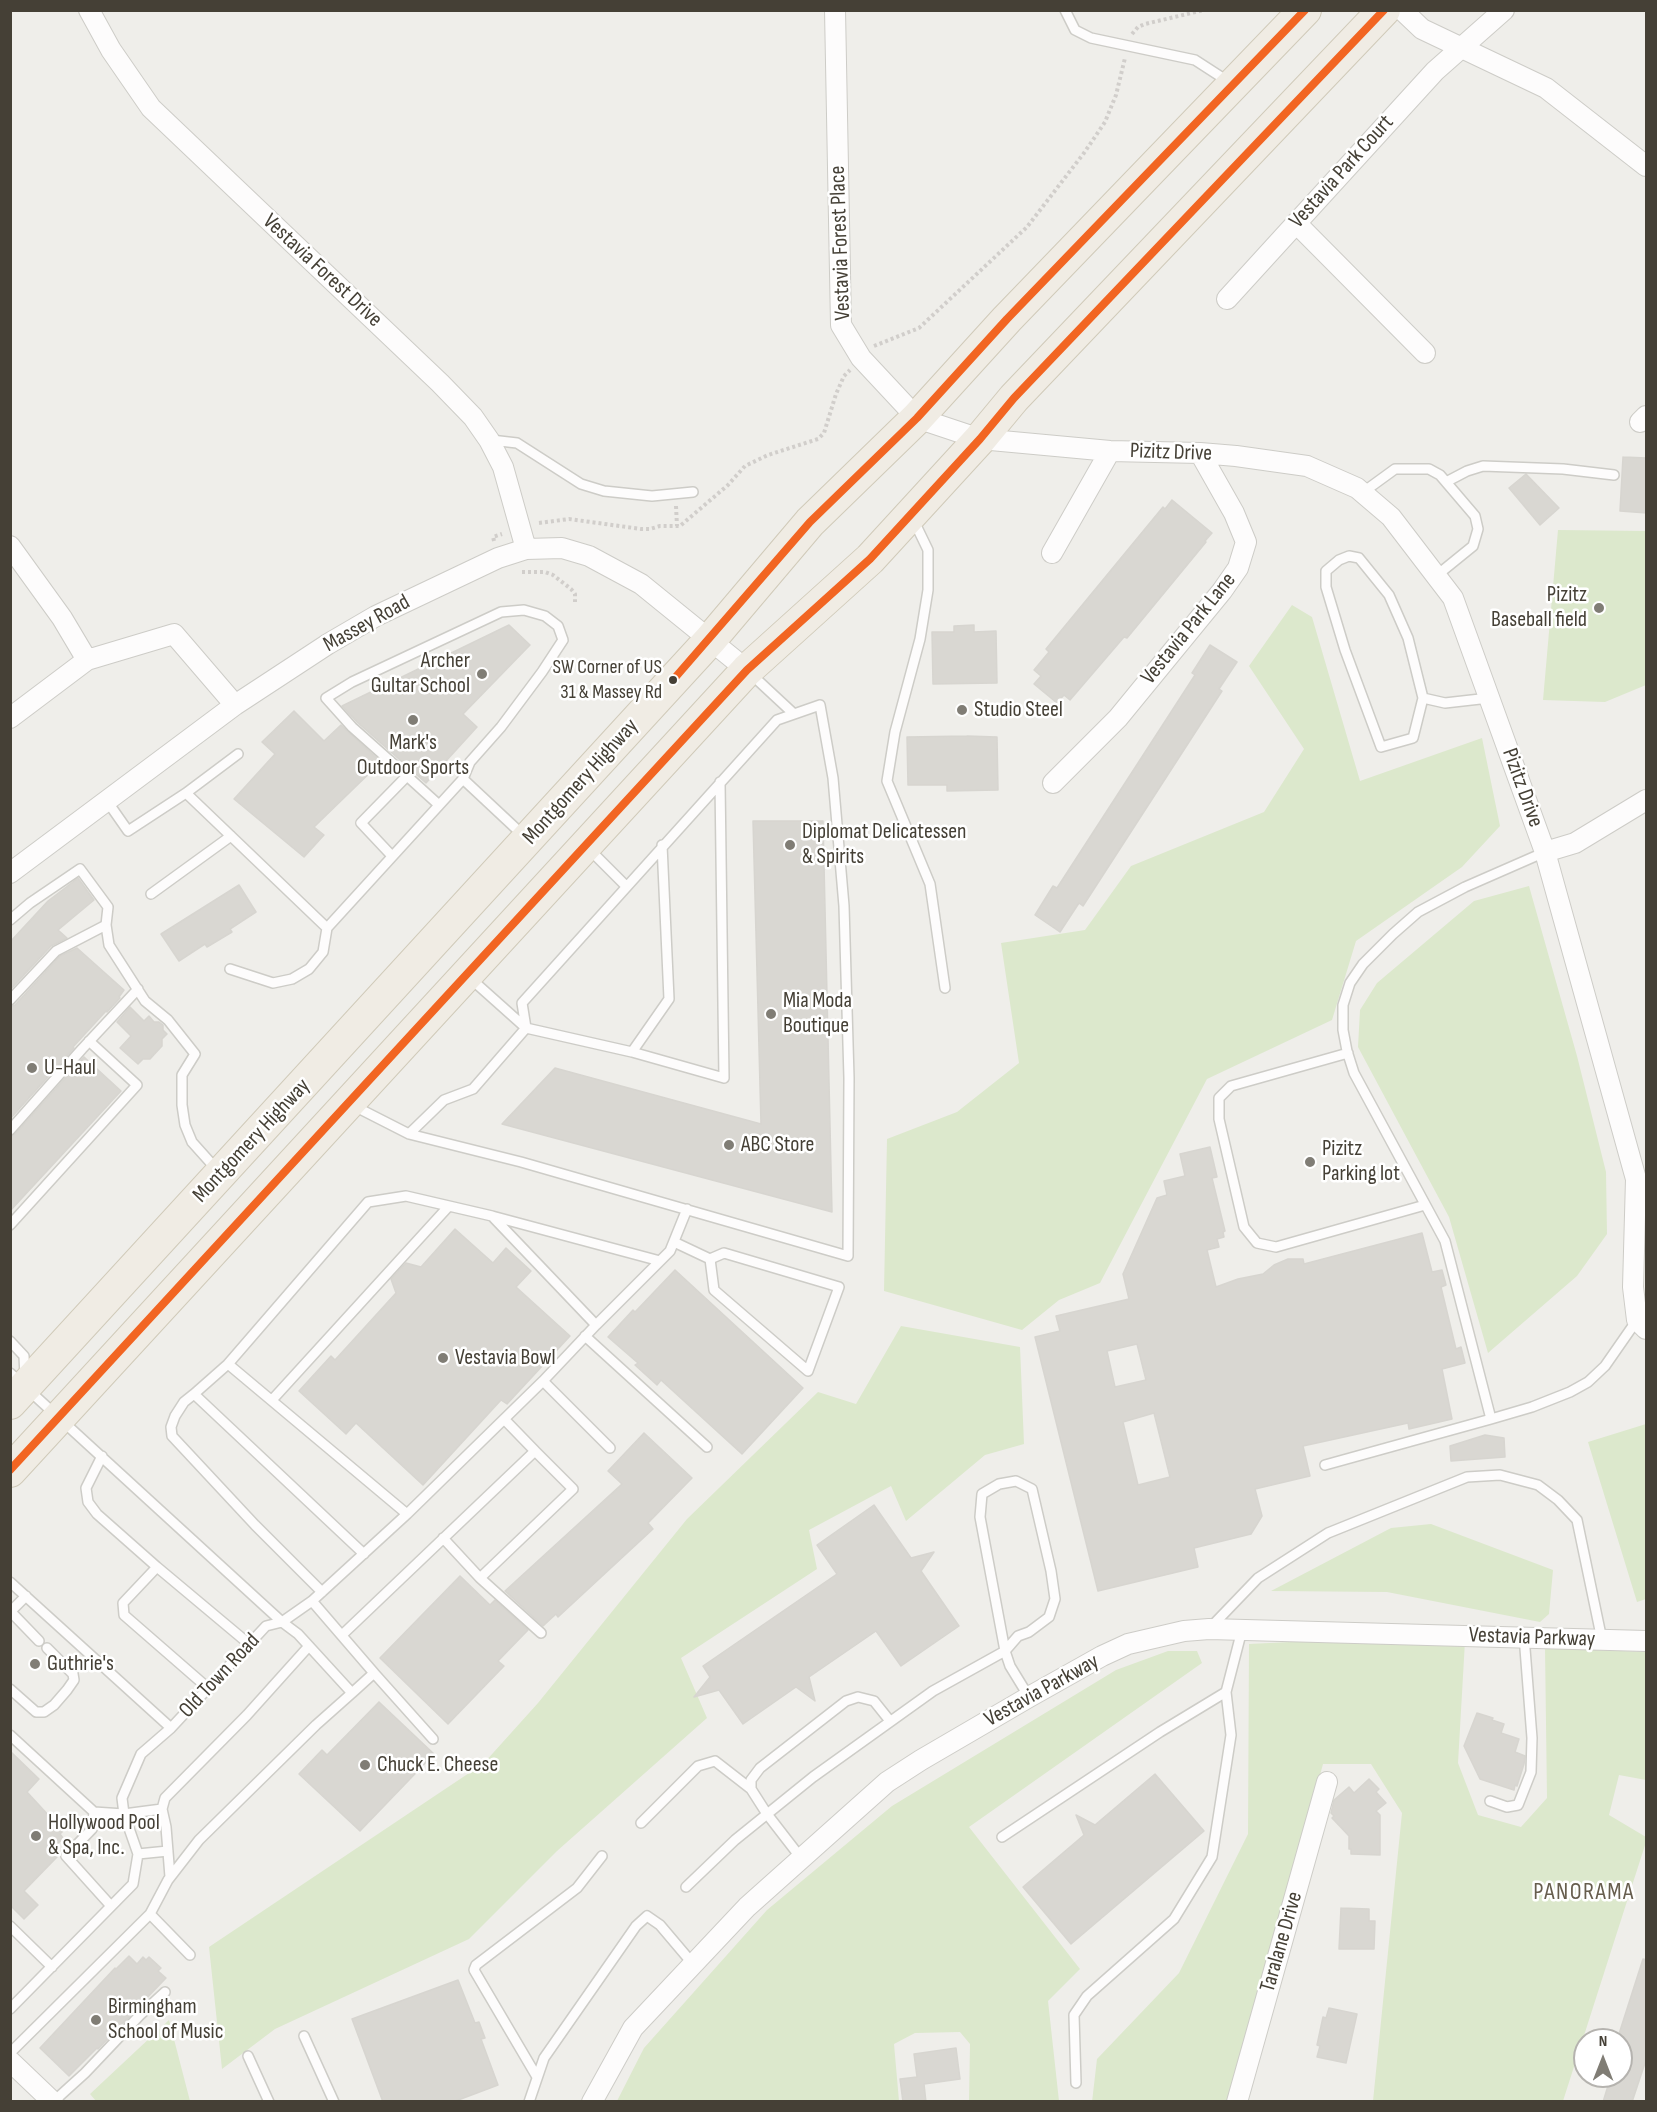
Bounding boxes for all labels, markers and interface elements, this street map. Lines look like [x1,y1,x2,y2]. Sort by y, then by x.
street label: Vestavia Park Court [1284,110,1400,234]
street label: Vestavia Forest Place [825,165,857,321]
street label: Vestavia Forest Drive [257,209,387,333]
street label: Pizitz Drive [1130,438,1212,468]
street label: Vestavia Park Lane [1136,568,1242,690]
place label: Pizitz Baseball field [1491,582,1587,634]
street label: Massey Road [319,590,415,658]
marker: Pizitz Baseball field [1592,601,1606,615]
place label: Archer Gultar School [371,648,470,700]
place label: SW Corner of US 31 & Massey Rd [553,656,662,703]
marker: Archer Gultar School [475,667,489,681]
marker: SW Corner of US 31 & Massey Rd [667,674,679,686]
place label: Studio Steel [974,697,1063,723]
marker: Studio Steel [955,703,969,717]
marker: Mark's Outdoor Sports [406,713,420,727]
street label: Montgomery Highway [518,714,644,850]
place label: Mark's Outdoor Sports [357,730,469,782]
street label: Pizitz Drive [1496,745,1548,831]
place label: Diplomat Delicatessen & Spirits [802,819,967,870]
marker: Diplomat Delicatessen & Spirits [783,838,797,852]
place label: Mia Moda Boutique [783,988,852,1040]
marker: Mia Moda Boutique [764,1007,778,1021]
place label: U-Haul [44,1055,96,1081]
marker: U-Haul [25,1061,39,1075]
street label: Montgomery Highway [188,1073,316,1209]
place label: ABC Store [741,1132,814,1158]
place label: Pizitz Parking lot [1322,1136,1400,1188]
marker: ABC Store [722,1138,736,1152]
marker: Pizitz Parking lot [1303,1155,1317,1169]
place label: Vestavia Bowl [455,1345,556,1371]
marker: Vestavia Bowl [436,1351,450,1365]
street label: Vestavia Parkway [1468,1623,1596,1653]
street label: Old Town Road [174,1628,266,1724]
street label: Vestavia Parkway [980,1649,1104,1733]
place label: Guthrie's [47,1651,114,1677]
marker: Guthrie's [28,1657,42,1671]
place label: Chuck E. Cheese [377,1752,498,1778]
marker: Chuck E. Cheese [358,1758,372,1772]
place label: Hollywood Pool & Spa, Inc. [48,1810,160,1862]
marker: Hollywood Pool & Spa, Inc. [29,1829,43,1843]
district label: PANORAMA [1533,1879,1635,1907]
street label: Taralane Drive [1255,1889,1309,1995]
place label: Birmingham School of Music [108,1994,223,2046]
marker: Birmingham School of Music [89,2013,103,2027]
north arrow [1573,2028,1633,2088]
text: N [1599,2032,1607,2051]

